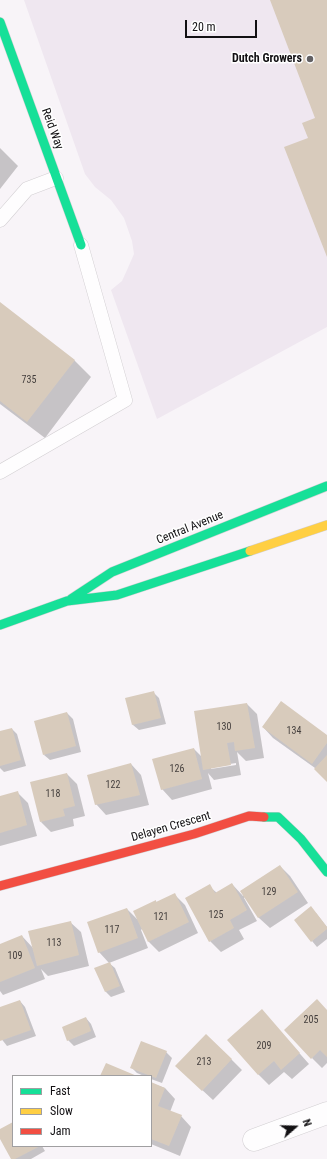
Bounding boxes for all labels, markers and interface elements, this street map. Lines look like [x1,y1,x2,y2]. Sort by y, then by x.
scale bar [187,12,259,38]
text: 20 m [192,20,216,34]
place label: Dutch Growers [232,52,302,66]
marker: Dutch Growers [305,54,315,64]
street label: Reid Way [38,106,66,152]
house number: 735 [22,374,36,386]
street label: Central Avenue [154,508,226,548]
house number: 130 [217,721,231,733]
house number: 134 [287,725,301,737]
house number: 126 [170,763,184,775]
house number: 122 [106,779,120,791]
house number: 118 [46,788,60,800]
street label: Delayen Crescent [130,809,212,845]
house number: 129 [262,886,276,898]
house number: 125 [209,909,223,921]
house number: 121 [154,911,168,923]
house number: 117 [105,924,119,936]
house number: 113 [47,937,61,949]
house number: 109 [8,950,22,962]
house number: 205 [304,1014,318,1026]
house number: 209 [257,1040,271,1052]
house number: 213 [197,1056,211,1068]
legend [12,1075,152,1147]
text: Fast [50,1084,70,1098]
text: Slow [50,1104,73,1118]
north arrow [275,1107,315,1147]
text: N [299,1117,314,1128]
text: Jam [50,1124,71,1138]

